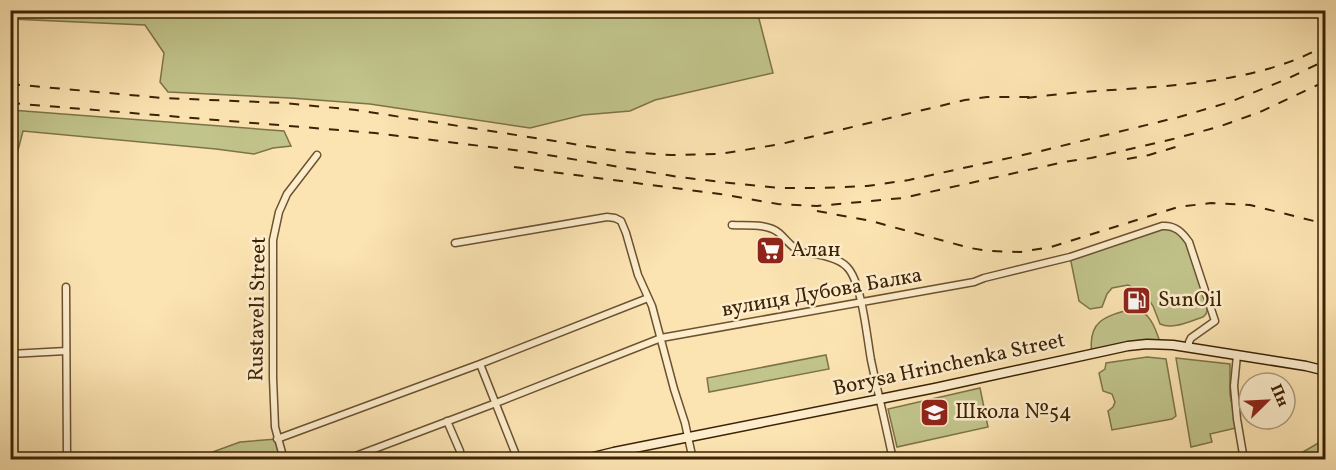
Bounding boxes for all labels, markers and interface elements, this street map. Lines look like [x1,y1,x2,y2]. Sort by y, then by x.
supermarket icon: Алан [754,234,786,266]
street label: Rustaveli Street [242,236,274,382]
place label: Алан [791,236,841,265]
street label: вулиця Дубова Балка [720,261,924,325]
fuel station icon: SunOil [1121,284,1153,316]
place label: SunOil [1158,286,1222,315]
street label: Borysa Hrinchenka Street [830,326,1068,404]
north arrow [1237,371,1297,431]
text: Пн [1264,381,1294,411]
school or university icon: Школа №54 [918,396,950,428]
place label: Школа №54 [955,398,1072,427]

